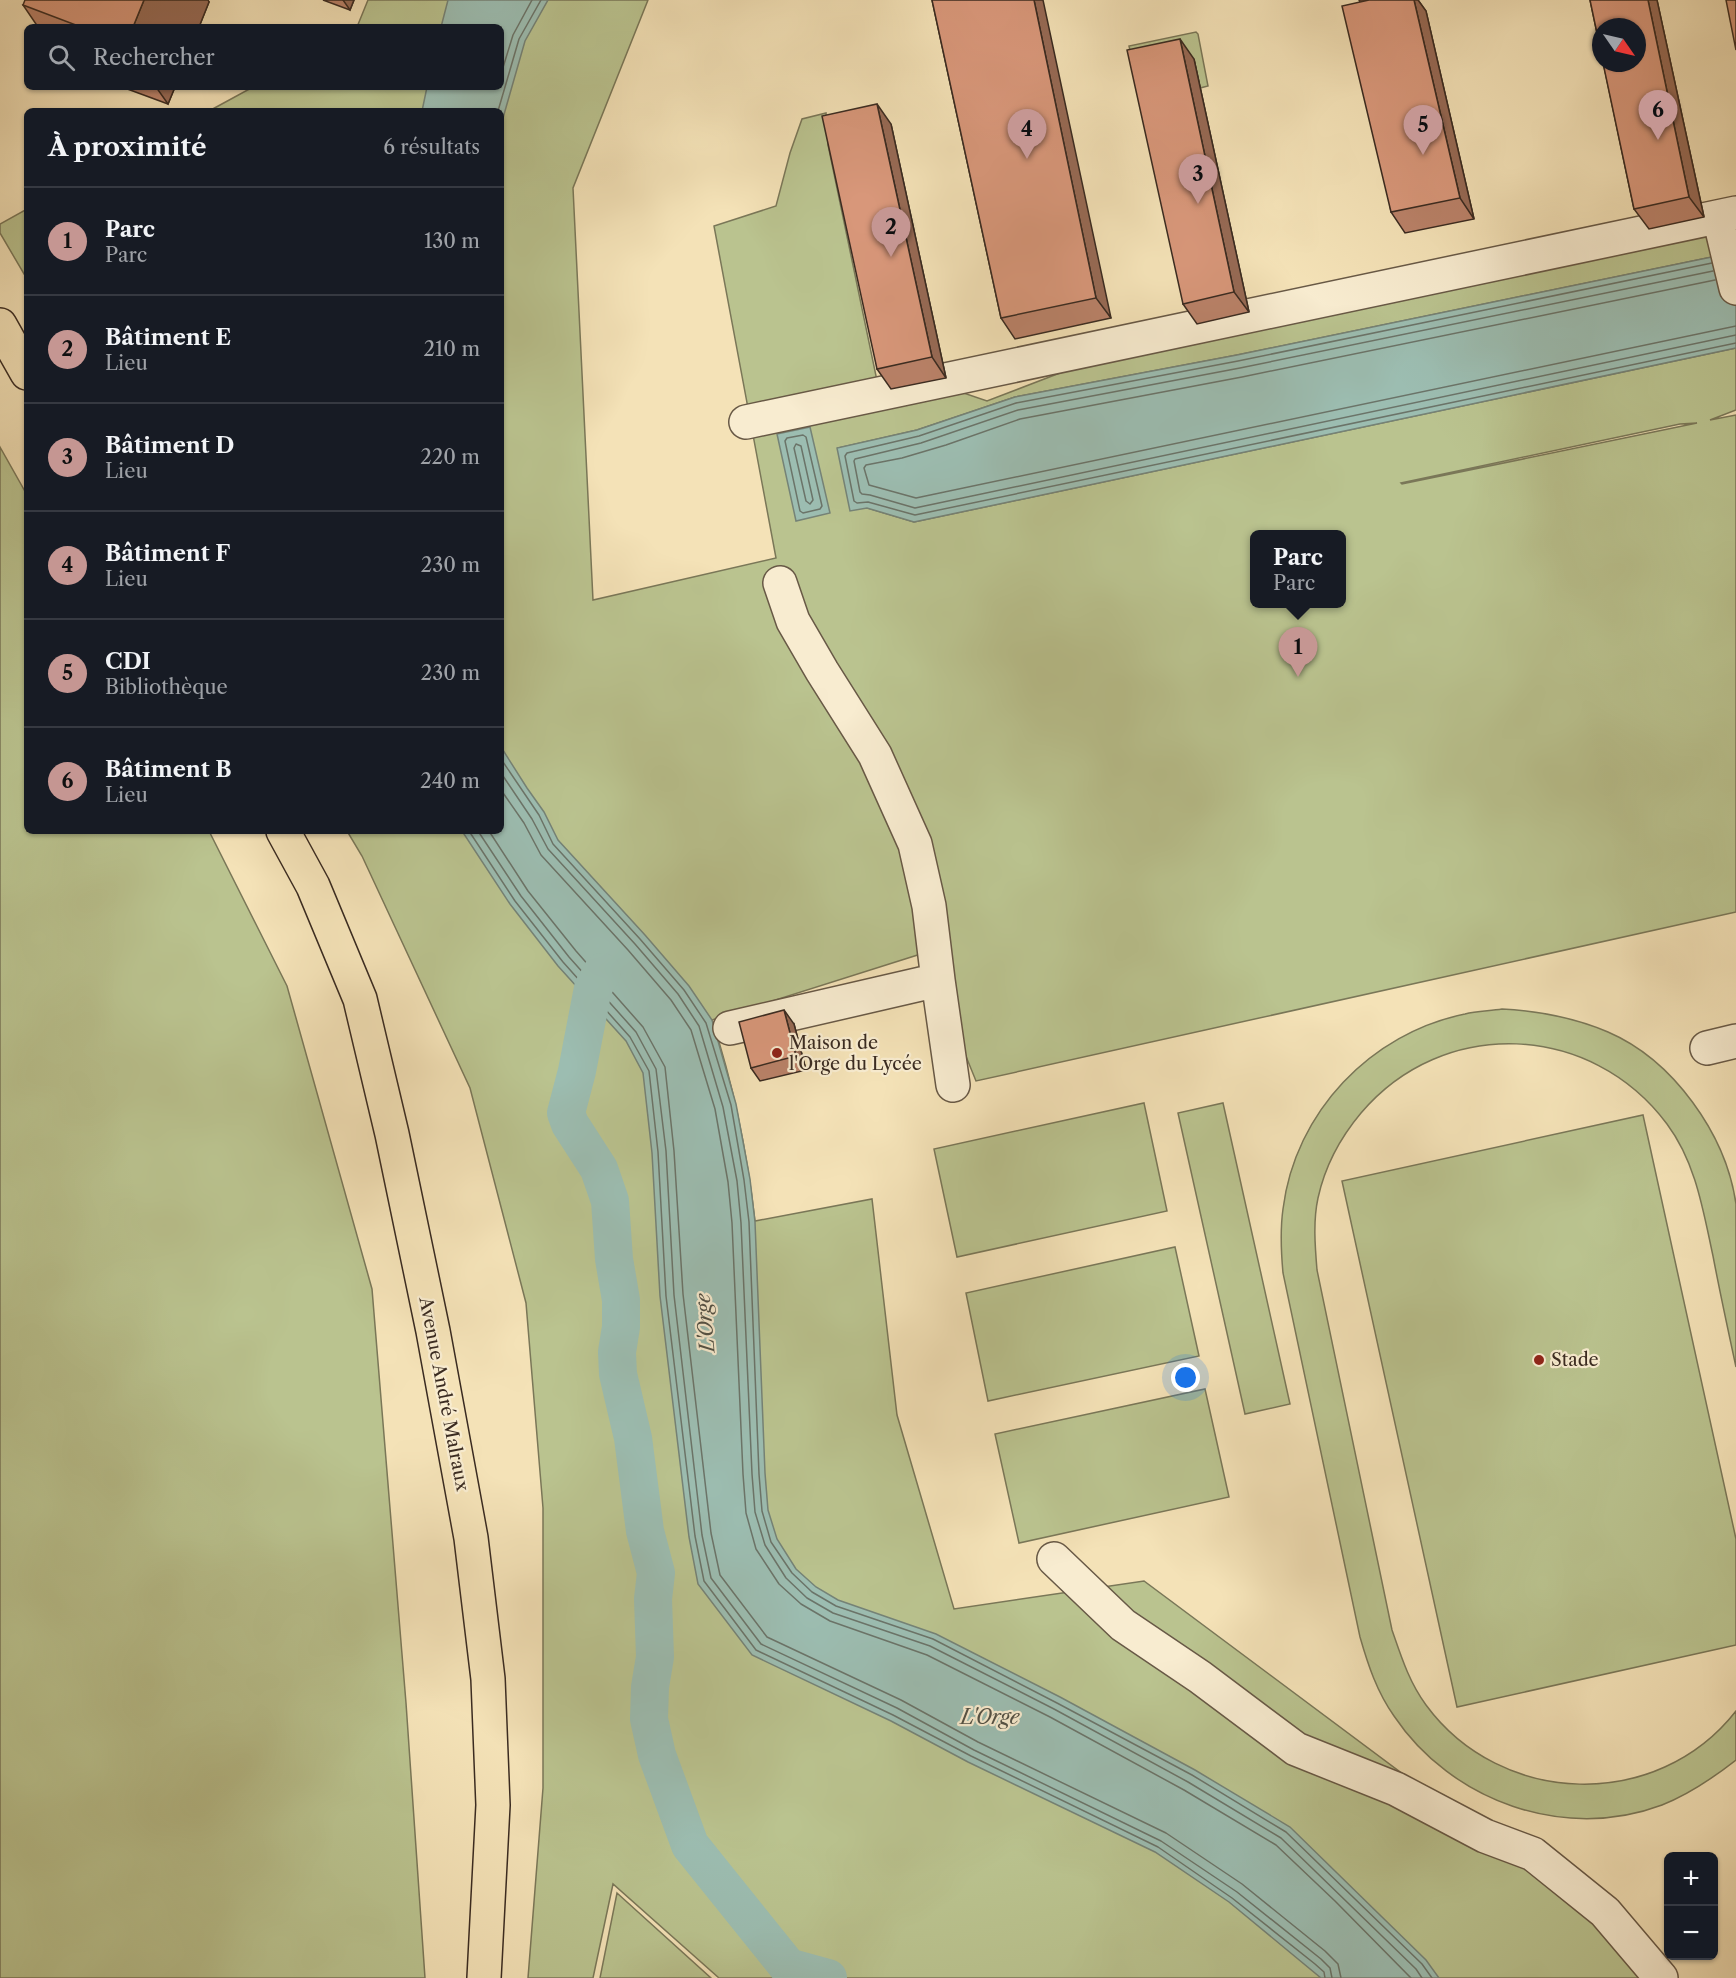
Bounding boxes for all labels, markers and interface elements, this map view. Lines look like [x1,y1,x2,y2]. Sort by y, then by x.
north arrow [1592,18,1646,72]
search box [24,24,504,90]
icon: search [45,41,78,74]
text: Rechercher [93,44,215,71]
pin: 6 [1638,90,1678,140]
pin: 5 [1404,106,1442,155]
pin: 4 [1008,110,1046,159]
text: À proximité [48,131,207,163]
text: 6 résultats [383,135,480,159]
pin: 3 [1178,154,1218,204]
pin: 2 [872,208,910,257]
text: Parc [105,216,155,243]
text: 1 [63,229,72,253]
text: 130 m [424,229,480,253]
text: Parc [105,243,147,267]
text: Bâtiment E [105,324,231,351]
text: 2 [62,337,73,361]
text: 210 m [423,337,480,361]
text: Lieu [105,351,148,375]
text: Bâtiment D [105,432,234,459]
text: 3 [62,445,73,469]
text: 220 m [420,445,480,469]
text: Lieu [105,459,148,483]
popup [1250,530,1346,608]
text: Bâtiment F [105,540,230,567]
text: Parc [1273,544,1323,571]
text: 4 [62,553,73,577]
text: 230 m [421,553,480,577]
text: Lieu [105,567,148,591]
text: Parc [1273,571,1315,595]
pin: 1 [1278,628,1318,677]
text: CDI [105,648,151,675]
text: 5 [62,661,73,685]
text: 230 m [421,661,480,685]
text: Bibliothèque [105,675,228,699]
text: Bâtiment B [105,756,232,783]
text: 6 [62,769,73,793]
text: 240 m [420,769,480,793]
text: Lieu [105,783,148,807]
place label: Maison de l'Orge du Lycée [789,1032,922,1075]
marker: Maison de l'Orge du Lycée [770,1046,784,1060]
water label: L'Orge [690,1291,720,1355]
street label: Avenue André Malraux [414,1294,474,1493]
place label: Stade [1551,1349,1599,1371]
marker: Stade [1532,1353,1546,1367]
your location [1171,1363,1200,1392]
water label: L'Orge [958,1705,1021,1729]
map controls [1664,1852,1718,1960]
button: + [1664,1852,1718,1906]
button: − [1664,1906,1718,1960]

